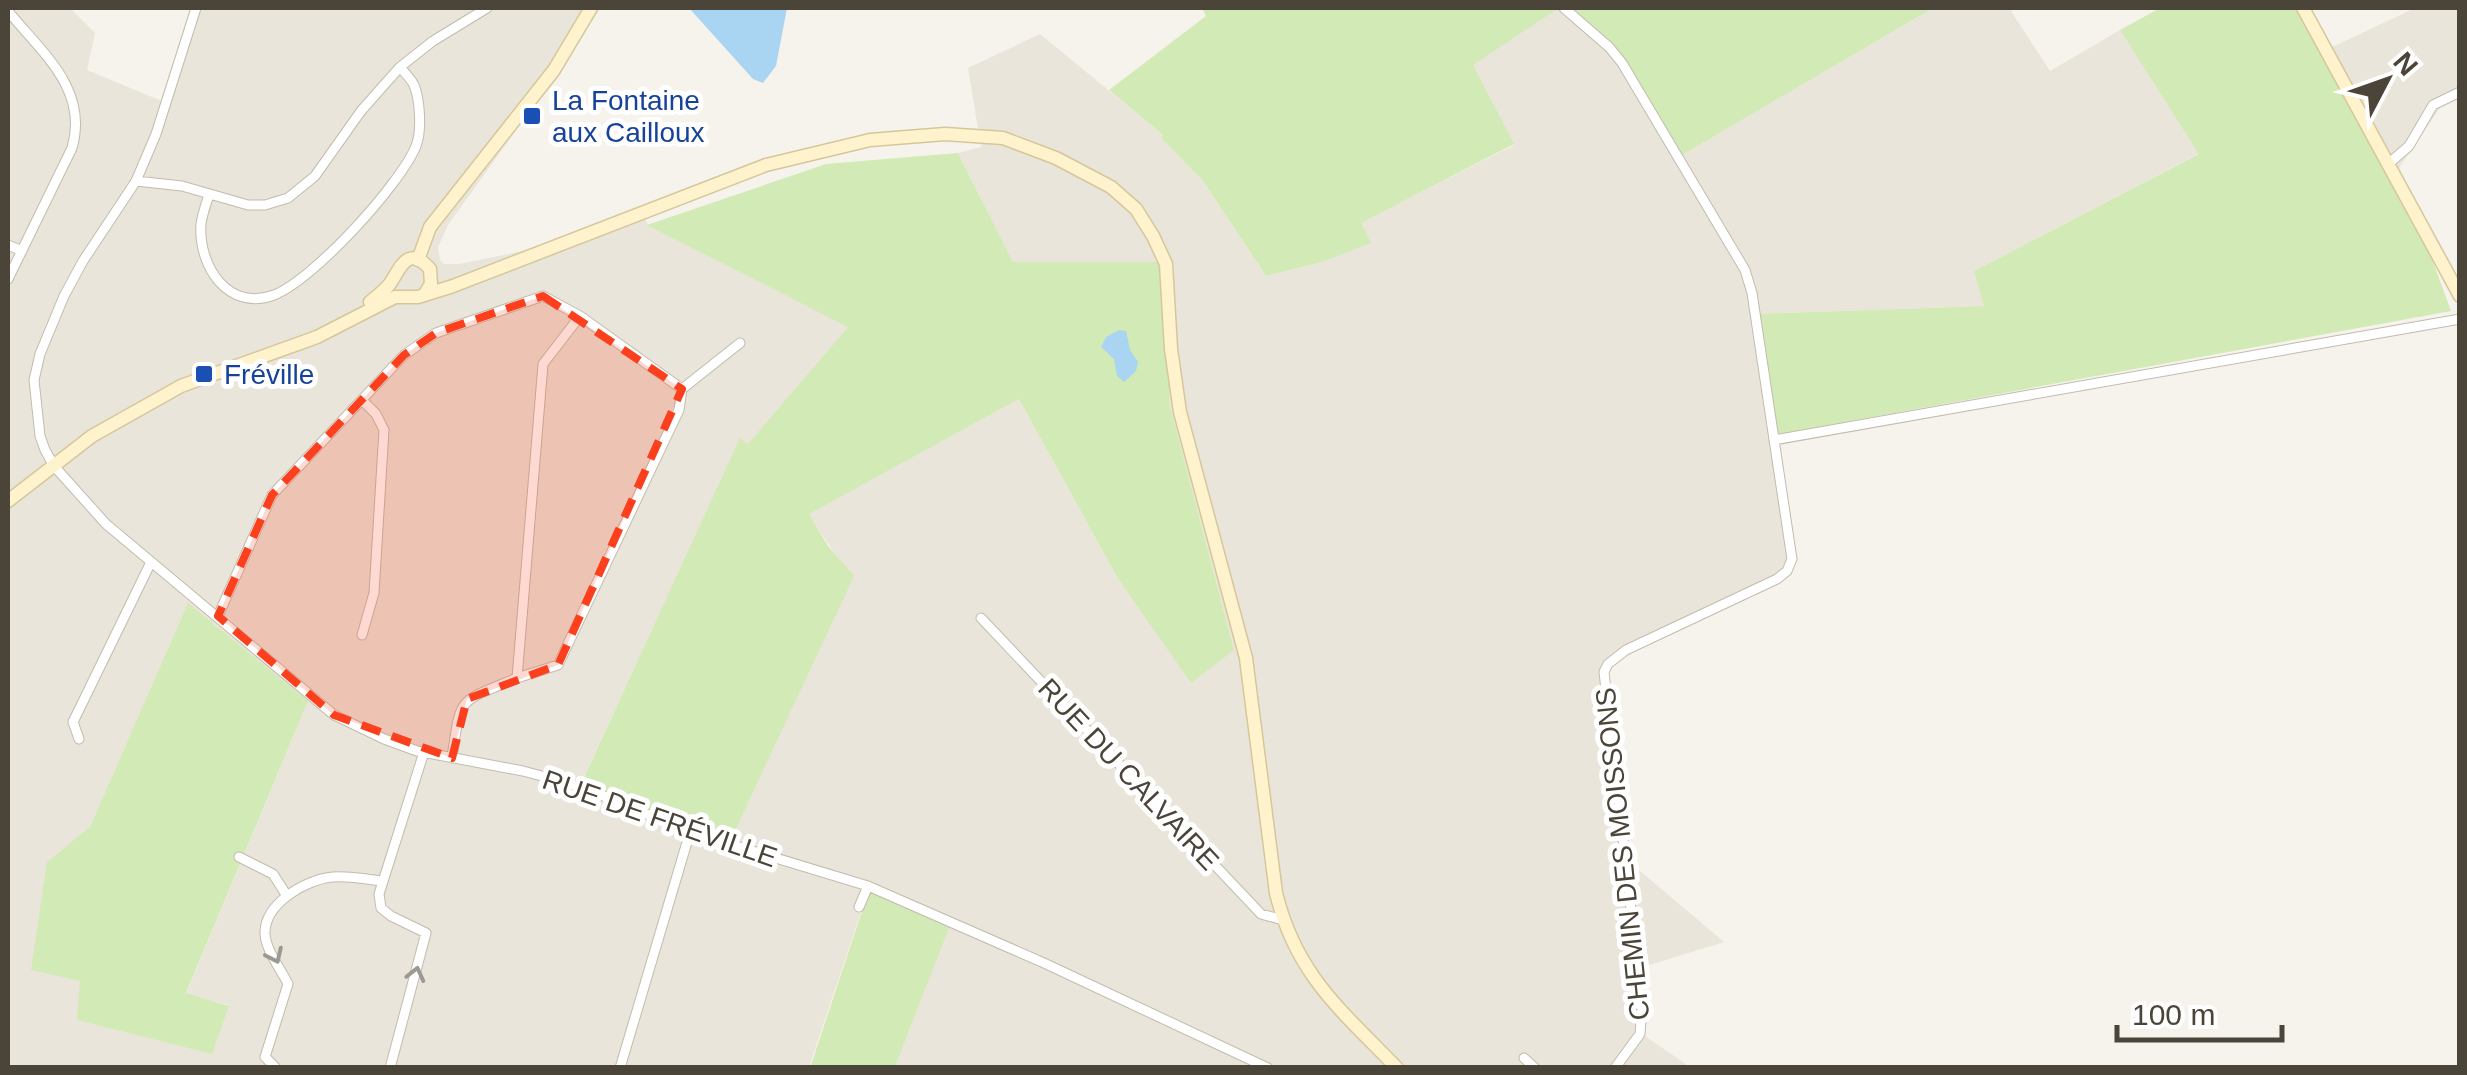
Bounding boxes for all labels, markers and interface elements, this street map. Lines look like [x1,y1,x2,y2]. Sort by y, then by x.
north arrow [2337,30,2437,130]
text: N [2387,46,2424,82]
place label: La Fontaine aux Cailloux [552,85,705,148]
marker: La Fontaine aux Cailloux [521,105,543,127]
place label: Fréville [224,359,314,390]
marker: Fréville [193,363,215,385]
street label: RUE DU CALVAIRE [1032,673,1225,876]
street label: CHEMIN DES MOISSONS [1590,686,1655,1022]
street label: RUE DE FRÉVILLE [539,764,781,873]
one-way arrow [262,946,282,964]
one-way arrow [405,966,426,983]
scale bar [2117,980,2282,1042]
text: 100 m [2132,998,2215,1031]

